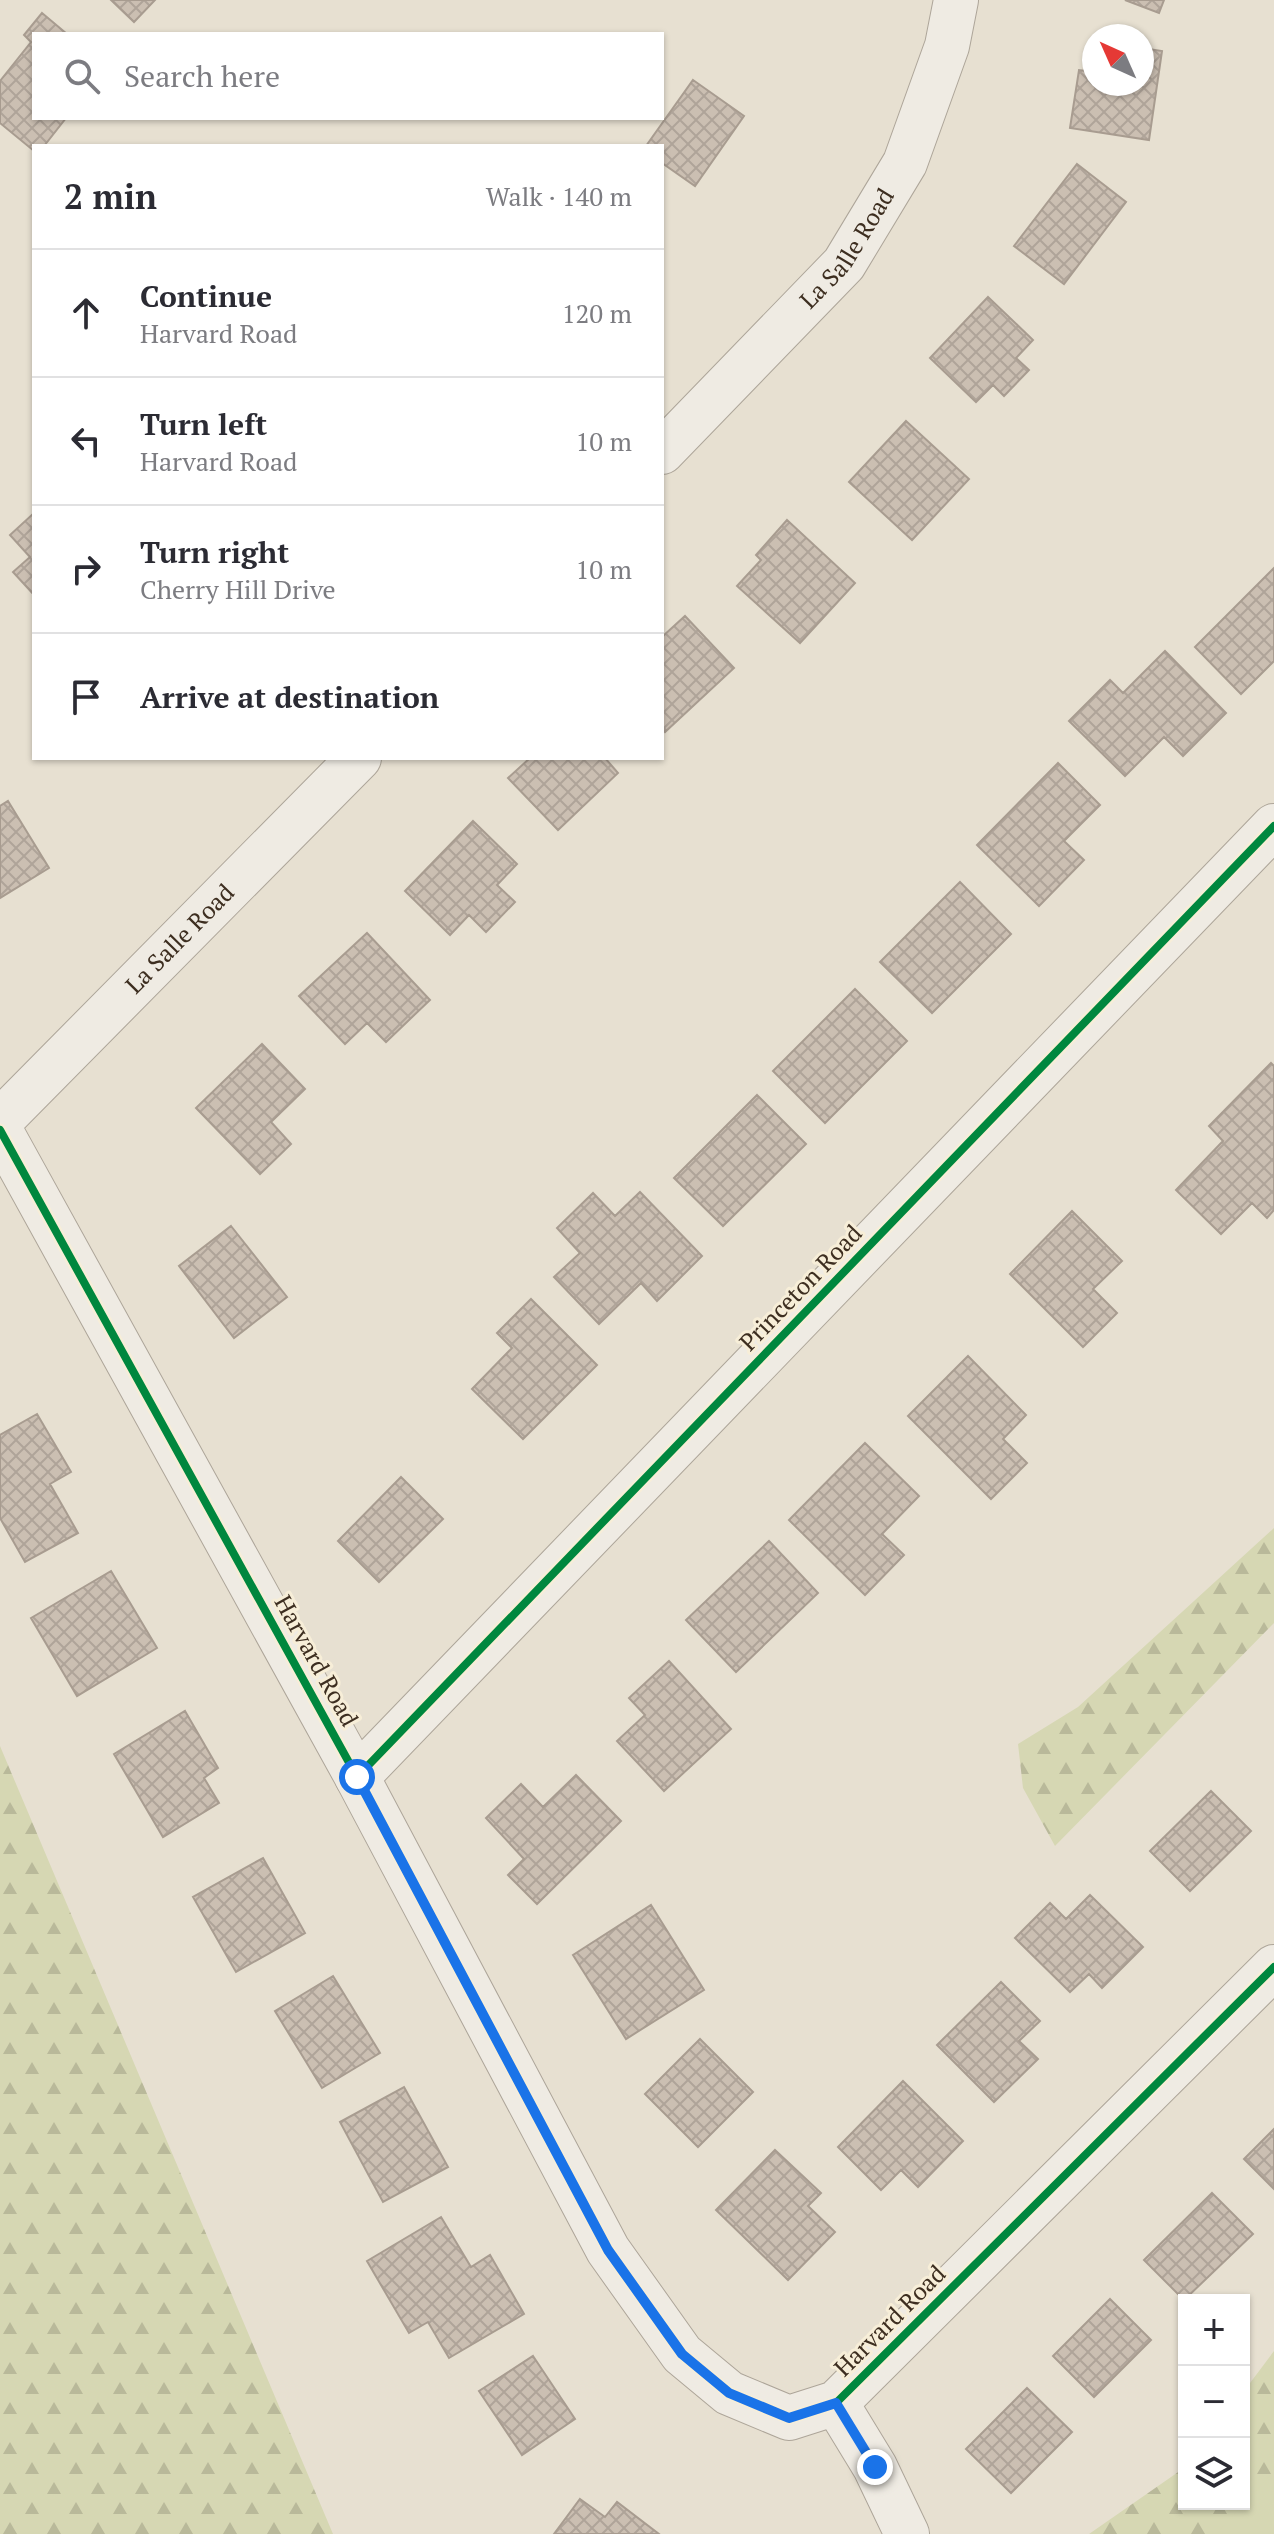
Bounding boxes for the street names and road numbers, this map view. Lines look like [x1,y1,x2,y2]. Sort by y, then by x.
street label: La Salle Road [792,182,901,315]
street label: La Salle Road [118,877,241,1000]
street label: Princeton Road [732,1217,869,1357]
street label: Harvard Road [268,1589,366,1732]
street label: Harvard Road [827,2258,952,2383]

